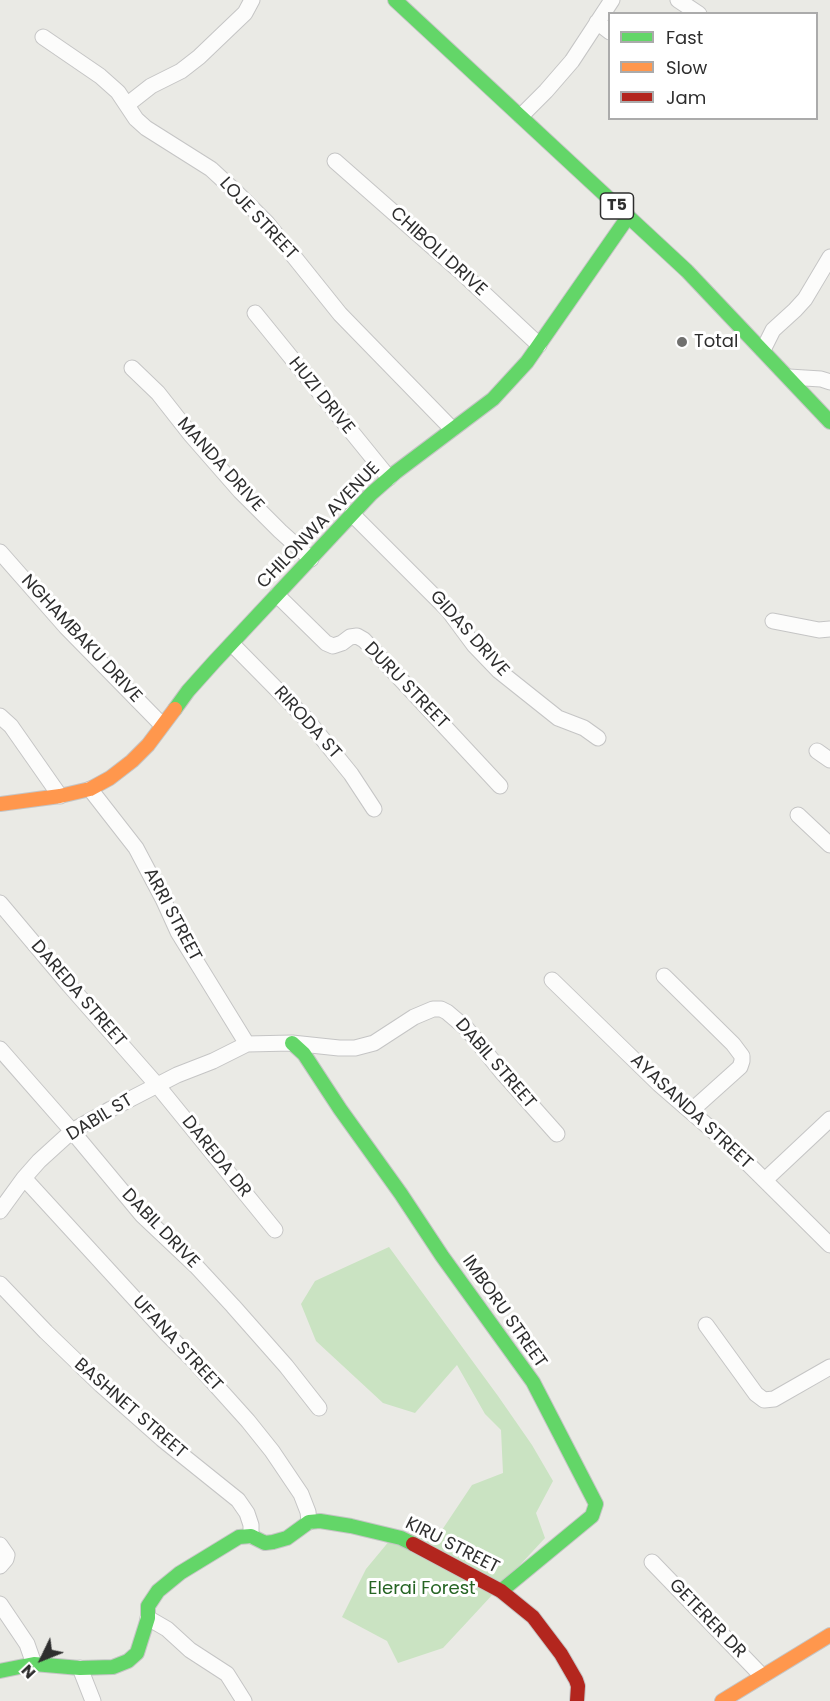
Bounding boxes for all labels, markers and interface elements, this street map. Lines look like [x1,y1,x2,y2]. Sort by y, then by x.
legend [608,12,818,120]
text: Fast [666,25,703,50]
text: Slow [666,55,707,80]
text: Jam [666,85,706,110]
street label: LOJE STREET [214,173,302,265]
road number: T5 [600,193,634,219]
street label: CHIBOLI DRIVE [385,203,491,301]
place label: Total [694,331,738,353]
marker: Total [675,335,689,349]
street label: HUZI DRIVE [283,353,359,439]
street label: MANDA DRIVE [172,413,268,517]
street label: CHILONWA AVENUE [253,458,385,594]
street label: NGHAMBAKU DRIVE [16,571,146,707]
street label: GIDAS DRIVE [425,587,513,681]
street label: DURU STREET [359,638,453,734]
street label: RIRODA ST [269,682,345,764]
street label: ARRI STREET [138,865,206,965]
street label: DAREDA STREET [26,936,130,1052]
street label: DABIL STREET [450,1015,540,1113]
street label: AYASANDA STREET [625,1050,757,1174]
street label: DABIL ST [63,1090,137,1146]
street label: DAREDA DR [177,1112,255,1202]
street label: DABIL DRIVE [117,1185,203,1273]
street label: IMBORU STREET [457,1252,551,1372]
street label: UFANA STREET [127,1292,227,1396]
street label: BASHNET STREET [69,1354,191,1464]
street label: KIRU STREET [401,1513,503,1579]
street label: GETERER DR [664,1575,750,1663]
park label: Elerai Forest [368,1578,476,1600]
north arrow [12,1629,72,1689]
text: N [16,1659,41,1684]

